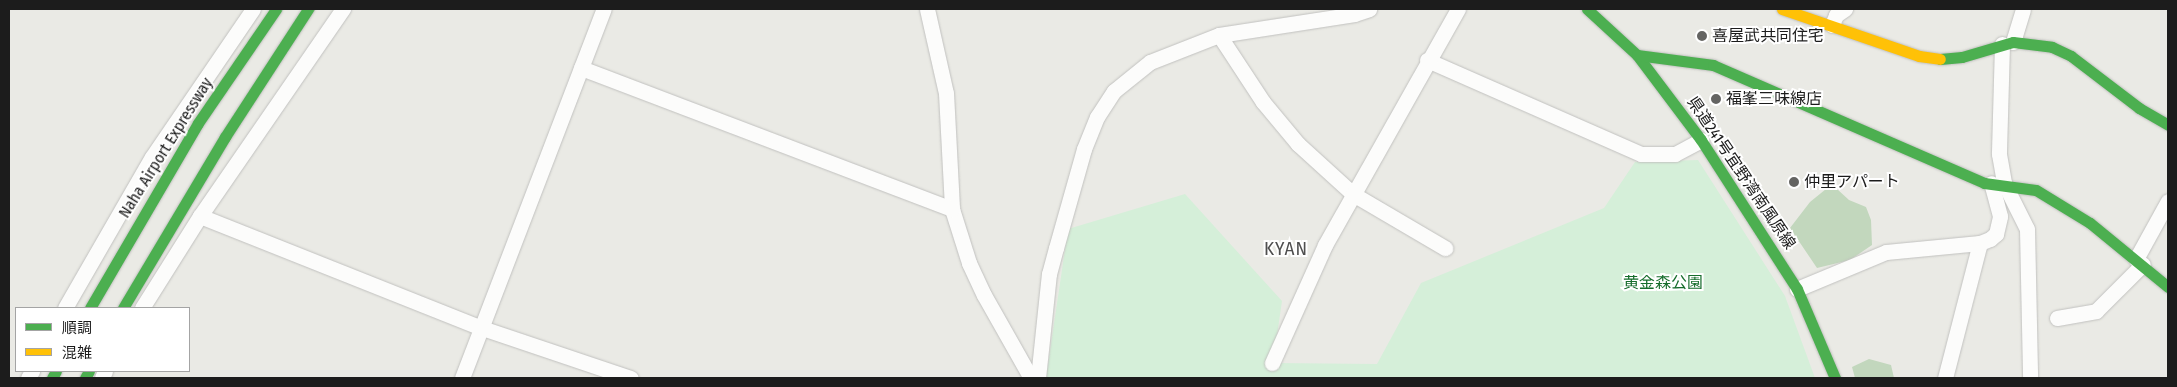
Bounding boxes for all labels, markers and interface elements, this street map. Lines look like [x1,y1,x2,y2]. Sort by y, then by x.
place label: 喜屋武共同住宅 [1712,26,1824,46]
marker: 喜屋武共同住宅 [1696,30,1708,42]
street label: Naha Airport Expressway [115,74,217,222]
place label: 福峯三味線店 [1726,89,1822,109]
street label: 県道241号宜野湾南風原線 [1683,93,1799,253]
marker: 福峯三味線店 [1710,93,1722,105]
place label: 仲里アパート [1804,172,1900,192]
marker: 仲里アパート [1788,176,1800,188]
district label: KYAN [1263,238,1309,260]
park label: 黄金森公園 [1623,273,1703,293]
legend [15,307,190,372]
text: 順調 [62,319,92,337]
text: 混雑 [62,344,92,362]

